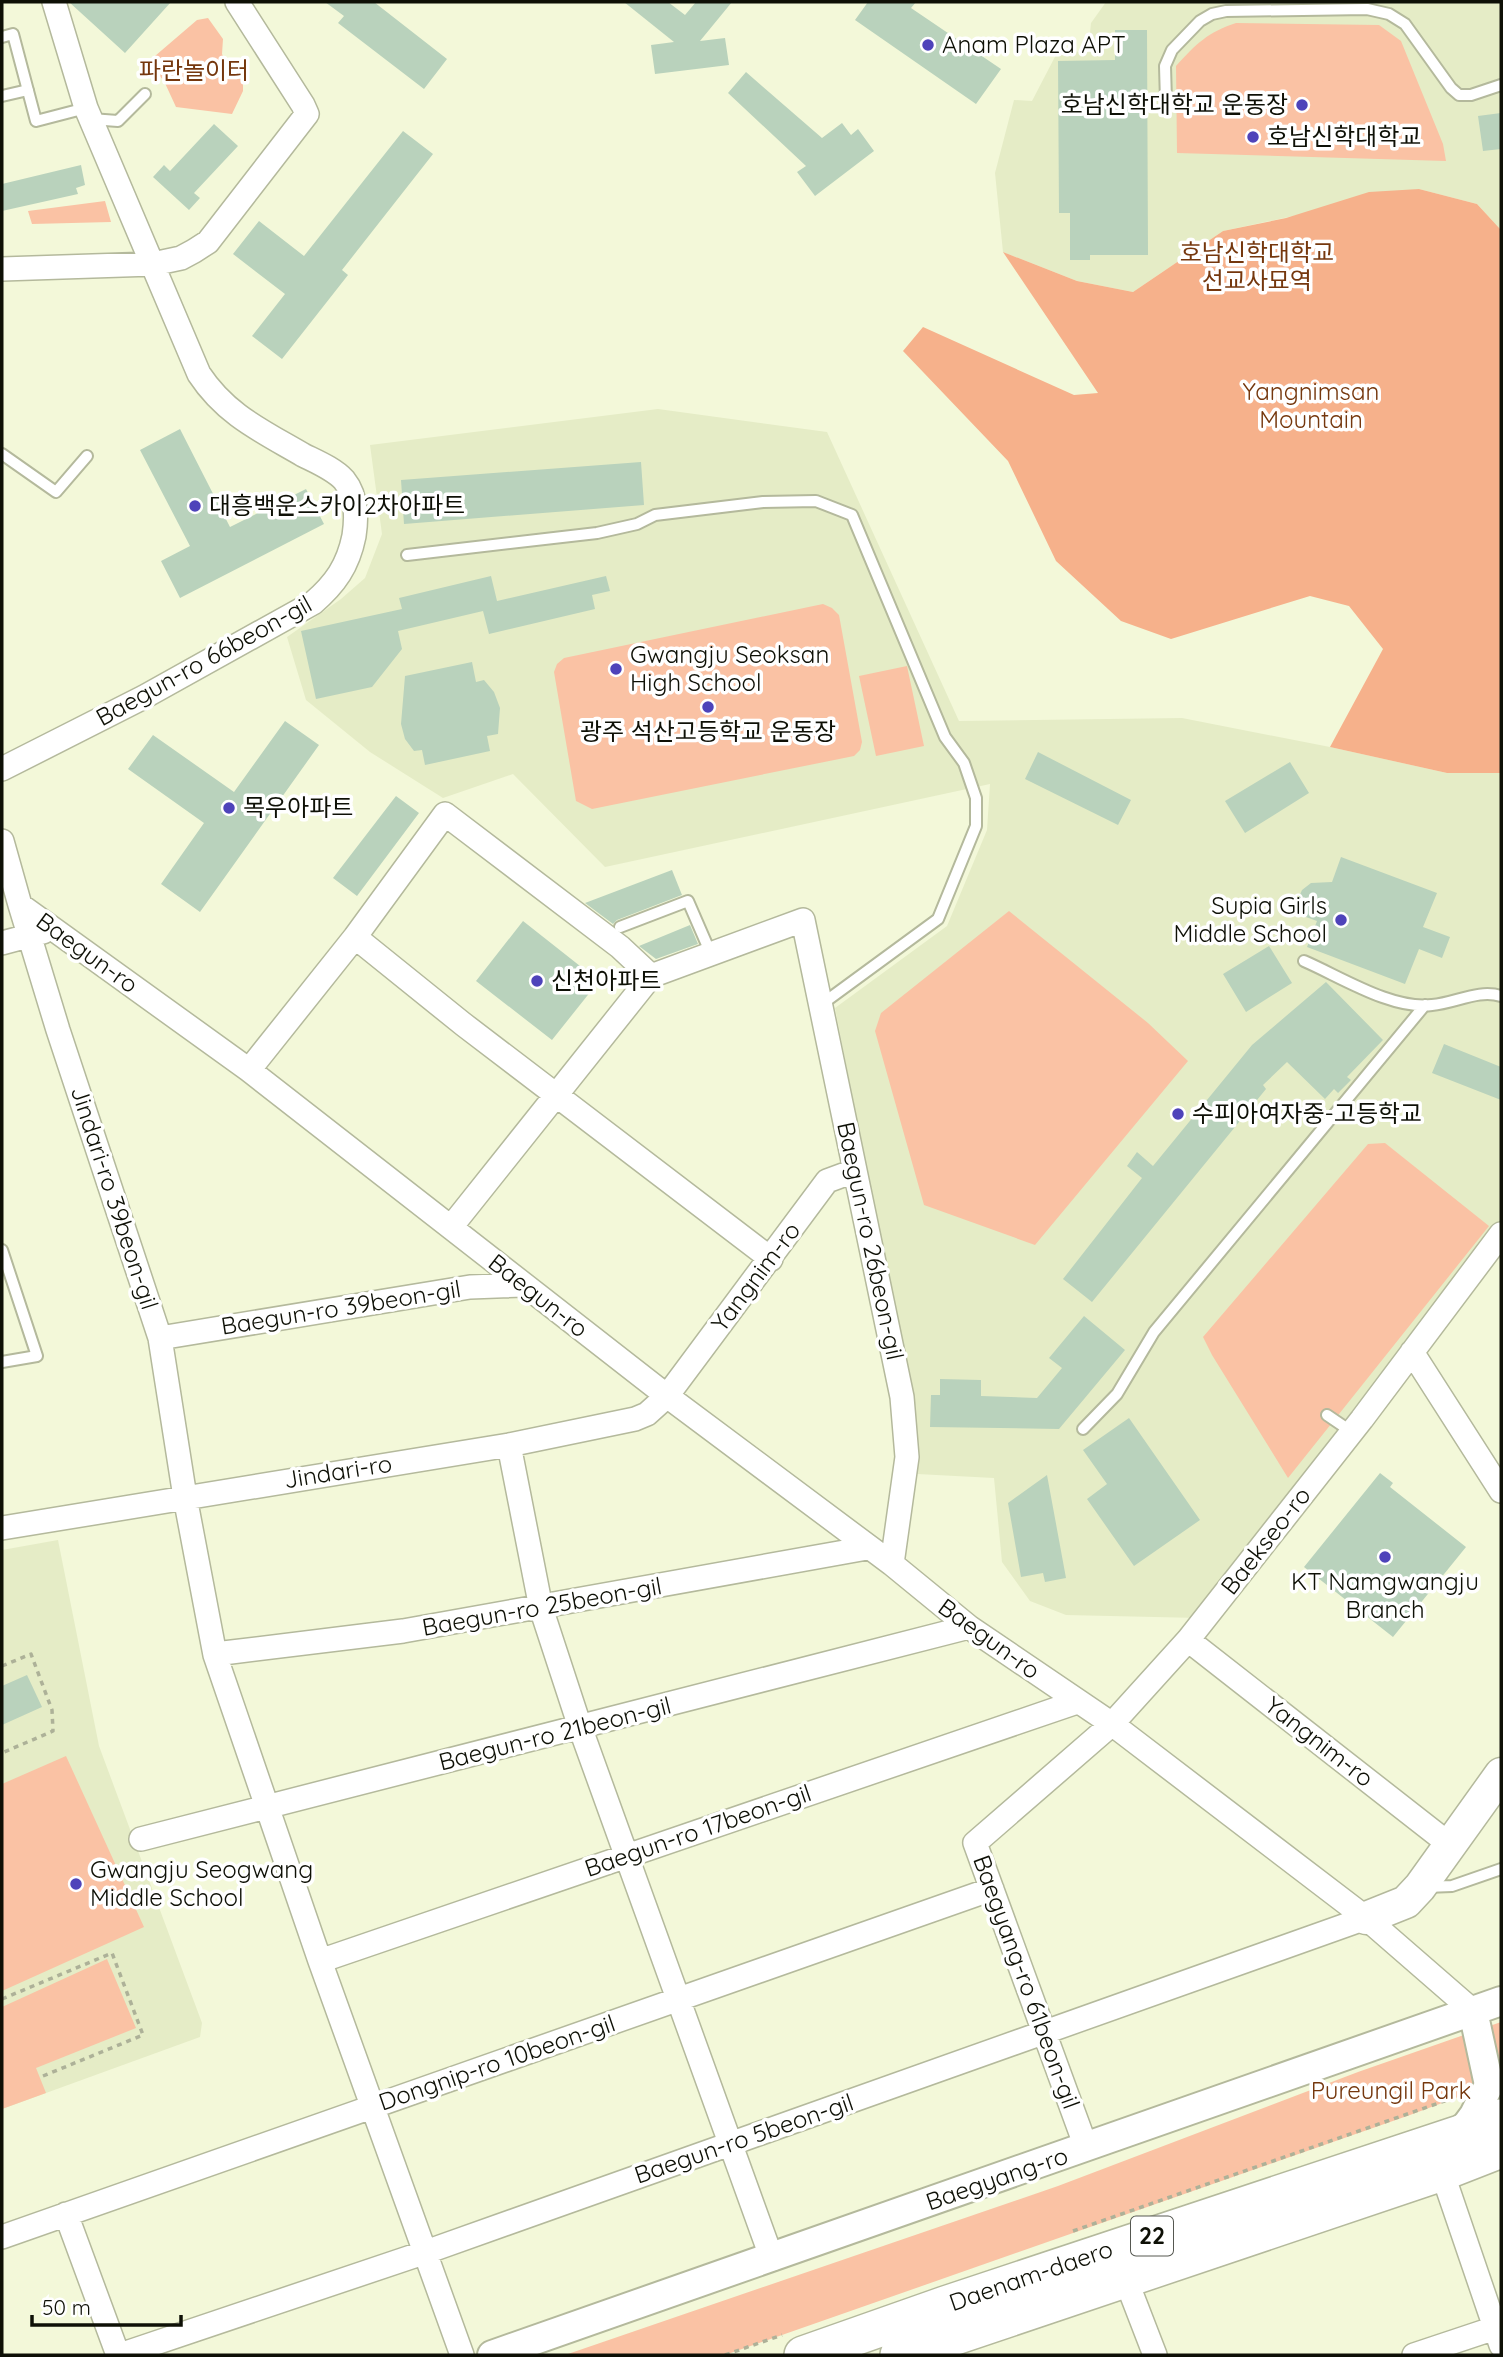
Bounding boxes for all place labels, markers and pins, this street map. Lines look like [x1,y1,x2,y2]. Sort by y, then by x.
place label: Anam Plaza APT [942,29,1126,59]
marker: Anam Plaza APT [920,37,936,53]
place label: 호남신학대학교 운동장 [1061,89,1288,119]
marker: 호남신학대학교 운동장 [1294,97,1310,113]
place label: 호남신학대학교 [1267,121,1422,151]
marker: 호남신학대학교 [1245,129,1261,145]
place label: 대흥백운스카이2차아파트 [209,490,465,520]
marker: 대흥백운스카이2차아파트 [187,498,203,514]
place label: Gwangju Seoksan High School [630,639,829,697]
marker: Gwangju Seoksan High School [608,661,624,677]
marker: 광주 석산고등학교 운동장 [700,699,716,715]
place label: 광주 석산고등학교 운동장 [580,716,836,746]
place label: 목우아파트 [243,792,353,822]
marker: 목우아파트 [221,800,237,816]
place label: Supia Girls Middle School [1173,890,1327,948]
marker: Supia Girls Middle School [1333,912,1349,928]
place label: 신천아파트 [551,965,661,995]
marker: 신천아파트 [529,973,545,989]
place label: 수피아여자중-고등학교 [1192,1098,1422,1128]
marker: 수피아여자중-고등학교 [1170,1106,1186,1122]
marker: KT Namgwangju Branch [1377,1549,1393,1565]
place label: KT Namgwangju Branch [1291,1566,1479,1624]
place label: Gwangju Seogwang Middle School [90,1854,313,1912]
marker: Gwangju Seogwang Middle School [68,1876,84,1892]

